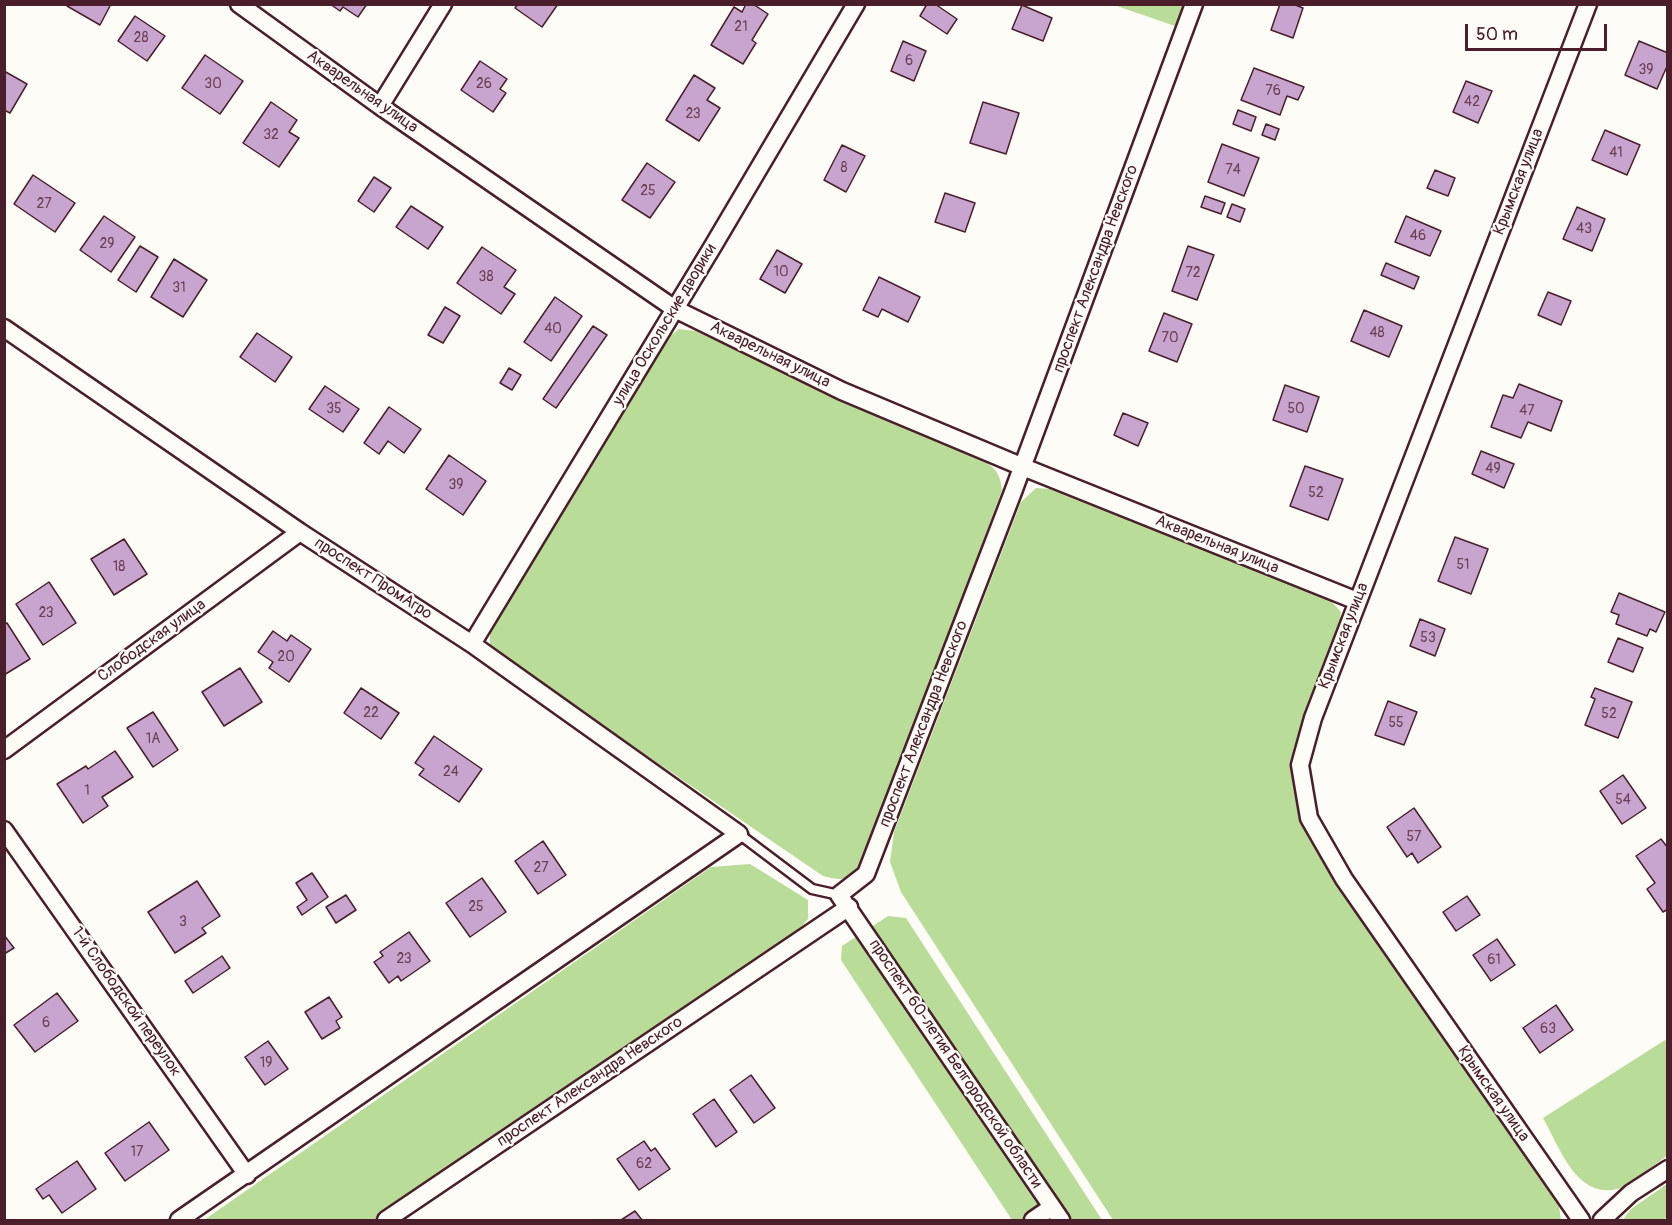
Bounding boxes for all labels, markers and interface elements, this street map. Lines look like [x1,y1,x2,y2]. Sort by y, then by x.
scale bar [1468,12,1610,50]
house number: 21 [734,19,748,35]
text: 50 m [1476,23,1518,46]
house number: 28 [134,30,148,46]
street label: Акварельная улица [303,46,421,138]
house number: 6 [905,53,913,69]
house number: 39 [1638,62,1654,78]
house number: 30 [204,76,222,92]
house number: 26 [476,76,492,92]
house number: 76 [1265,83,1281,99]
house number: 42 [1464,94,1480,110]
house number: 23 [685,106,701,122]
street label: Крымская улица [1490,126,1548,238]
house number: 32 [263,127,279,143]
house number: 41 [1609,145,1623,161]
house number: 8 [840,160,848,176]
house number: 74 [1225,162,1241,178]
street label: проспект Александра Невского [1049,163,1143,375]
house number: 25 [640,183,656,199]
house number: 27 [36,196,52,212]
house number: 43 [1576,221,1592,237]
house number: 46 [1410,228,1426,244]
house number: 29 [99,236,115,252]
street label: улица Оскольские дворики [609,241,721,409]
house number: 10 [773,264,789,280]
house number: 72 [1185,265,1201,281]
house number: 38 [479,269,493,285]
house number: 31 [172,280,186,296]
street label: Акварельная улица [707,318,833,392]
house number: 40 [544,321,562,337]
house number: 48 [1369,325,1385,341]
house number: 70 [1162,330,1178,346]
house number: 35 [326,401,342,417]
house number: 50 [1287,401,1305,417]
house number: 47 [1519,403,1535,419]
house number: 49 [1485,461,1501,477]
house number: 39 [448,477,464,493]
house number: 52 [1308,485,1324,501]
street label: Акварельная улица [1152,511,1282,579]
street label: проспект ПромАгро [311,534,435,624]
house number: 51 [1456,557,1470,573]
house number: 18 [113,559,125,575]
street label: Крымская улица [1315,580,1373,692]
street label: Слободская улица [94,595,210,687]
house number: 23 [38,605,54,621]
street label: проспект Александра Невского [876,618,972,830]
house number: 53 [1420,630,1436,646]
house number: 20 [277,649,295,665]
house number: 22 [363,705,379,721]
house number: 52 [1601,706,1617,722]
house number: 55 [1388,715,1404,731]
house number: 1А [146,731,160,747]
house number: 24 [443,764,459,780]
house number: 1 [84,783,90,799]
house number: 54 [1615,792,1631,808]
house number: 57 [1407,829,1421,845]
house number: 27 [533,860,549,876]
house number: 25 [468,899,484,915]
house number: 3 [179,914,187,930]
street label: 1-й Слободской переулок [67,924,185,1080]
street label: проспект 60-летия Белгородской области [864,936,1046,1192]
house number: 23 [396,951,412,967]
house number: 61 [1487,952,1501,968]
street label: проспект Александра Невского [494,1013,686,1151]
house number: 6 [42,1015,50,1031]
house number: 63 [1540,1021,1556,1037]
street label: Крымская улица [1453,1043,1533,1145]
house number: 19 [260,1055,272,1071]
house number: 17 [131,1144,143,1160]
house number: 62 [636,1156,652,1172]

